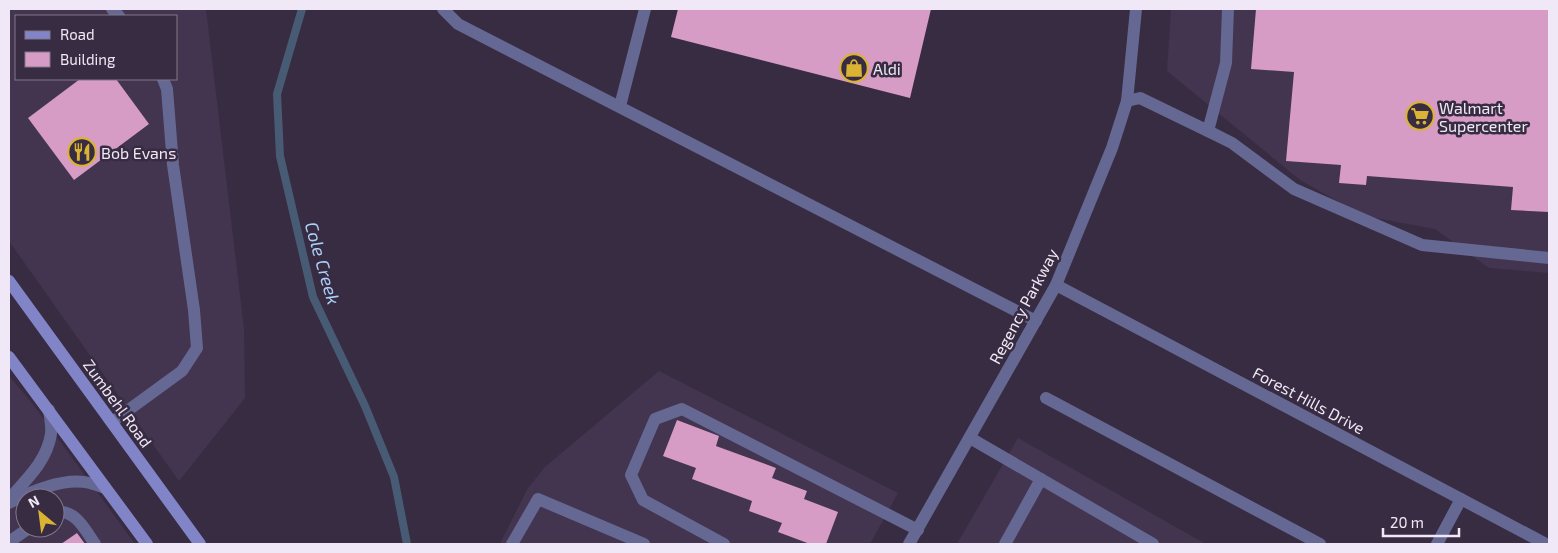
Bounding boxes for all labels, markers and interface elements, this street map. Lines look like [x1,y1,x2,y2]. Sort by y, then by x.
legend [15,15,178,80]
text: Road [60,25,95,43]
text: Building [60,50,116,68]
shop icon: Aldi [839,53,869,83]
place label: Aldi [873,59,901,78]
place label: Walmart Supercenter [1439,98,1528,135]
supermarket icon: Walmart Supercenter [1405,101,1435,131]
restaurant icon: Bob Evans [67,137,97,167]
place label: Bob Evans [101,143,176,162]
water label: Cole Creek [301,219,345,307]
street label: Regency Parkway [985,245,1062,367]
street label: Zumbehl Road [80,355,156,451]
street label: Forest Hills Drive [1250,363,1368,437]
north arrow [15,488,65,538]
text: N [25,491,42,511]
scale bar [1383,506,1459,538]
text: 20 m [1390,513,1424,531]

